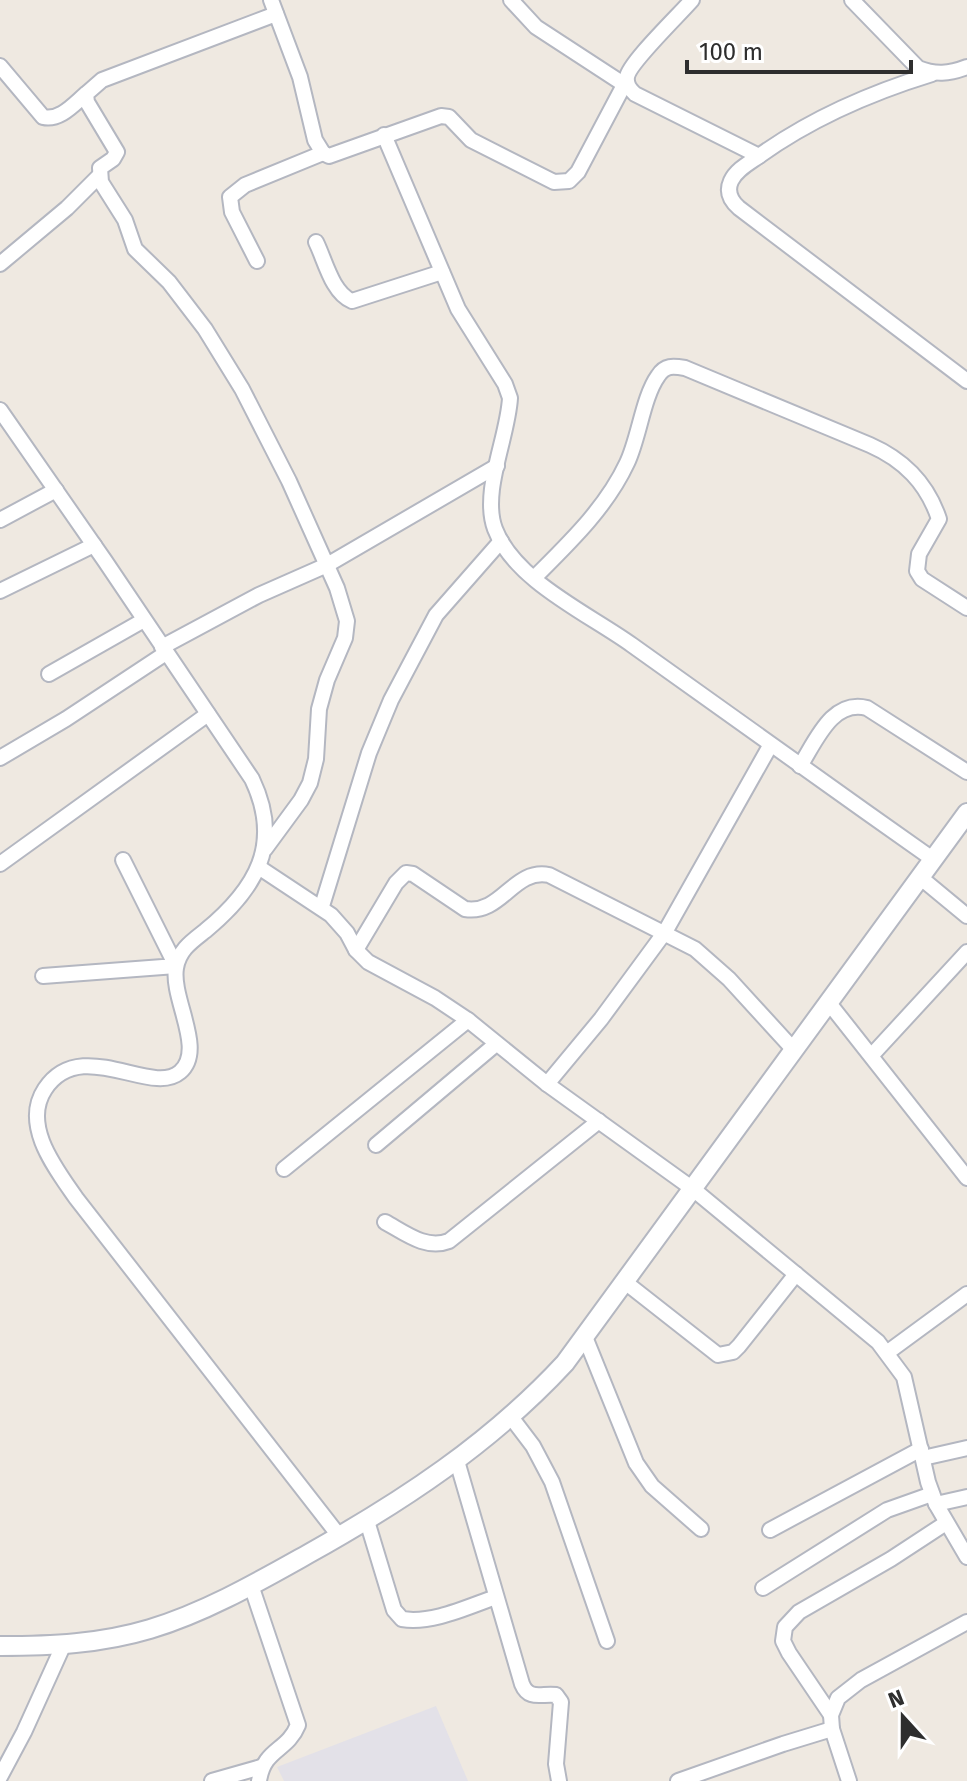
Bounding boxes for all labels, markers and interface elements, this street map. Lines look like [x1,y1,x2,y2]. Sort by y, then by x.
scale bar [687,24,911,74]
text: 100 m [699,38,763,66]
north arrow [863,1677,943,1757]
text: N [884,1684,908,1714]

